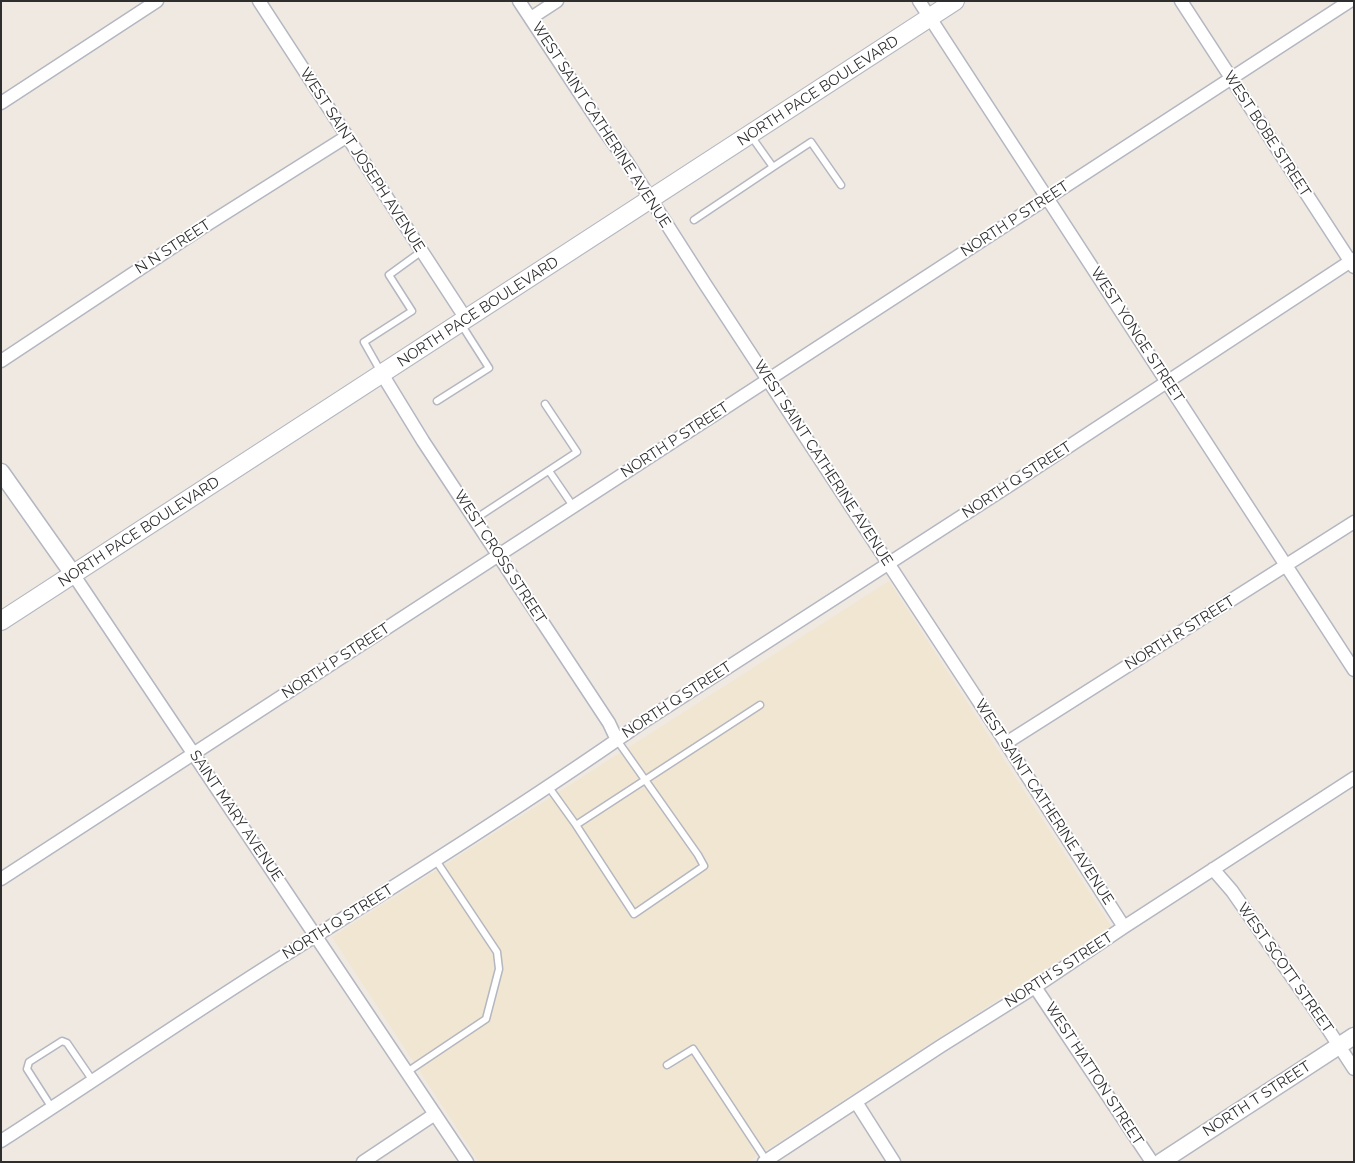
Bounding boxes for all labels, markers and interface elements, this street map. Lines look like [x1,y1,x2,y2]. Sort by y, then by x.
street label: WEST SAINT CATHERINE AVENUE [528,19,674,231]
street label: NORTH PACE BOULEVARD [734,32,902,150]
street label: WEST SAINT JOSEPH AVENUE [296,65,428,255]
street label: WEST BOBE STREET [1220,68,1314,200]
street label: NORTH P STREET [958,177,1072,261]
street label: N N STREET [132,216,214,278]
street label: NORTH PACE BOULEVARD [394,253,562,371]
street label: WEST YONGE STREET [1086,264,1188,406]
street label: WEST SAINT CATHERINE AVENUE [750,357,896,569]
street label: NORTH P STREET [618,398,732,482]
street label: NORTH Q STREET [959,438,1075,522]
street label: NORTH PACE BOULEVARD [55,473,223,591]
street label: WEST CROSS STREET [450,487,550,627]
street label: NORTH R STREET [1122,592,1238,674]
street label: NORTH P STREET [279,619,393,703]
street label: NORTH Q STREET [619,658,735,742]
street label: WEST SAINT CATHERINE AVENUE [971,696,1117,908]
street label: SAINT MARY AVENUE [185,747,287,885]
street label: NORTH Q STREET [279,881,397,963]
street label: WEST SCOTT STREET [1233,900,1337,1036]
street label: NORTH S STREET [1002,928,1116,1012]
street label: WEST HATTON STREET [1041,999,1147,1149]
street label: NORTH T STREET [1200,1057,1314,1141]

